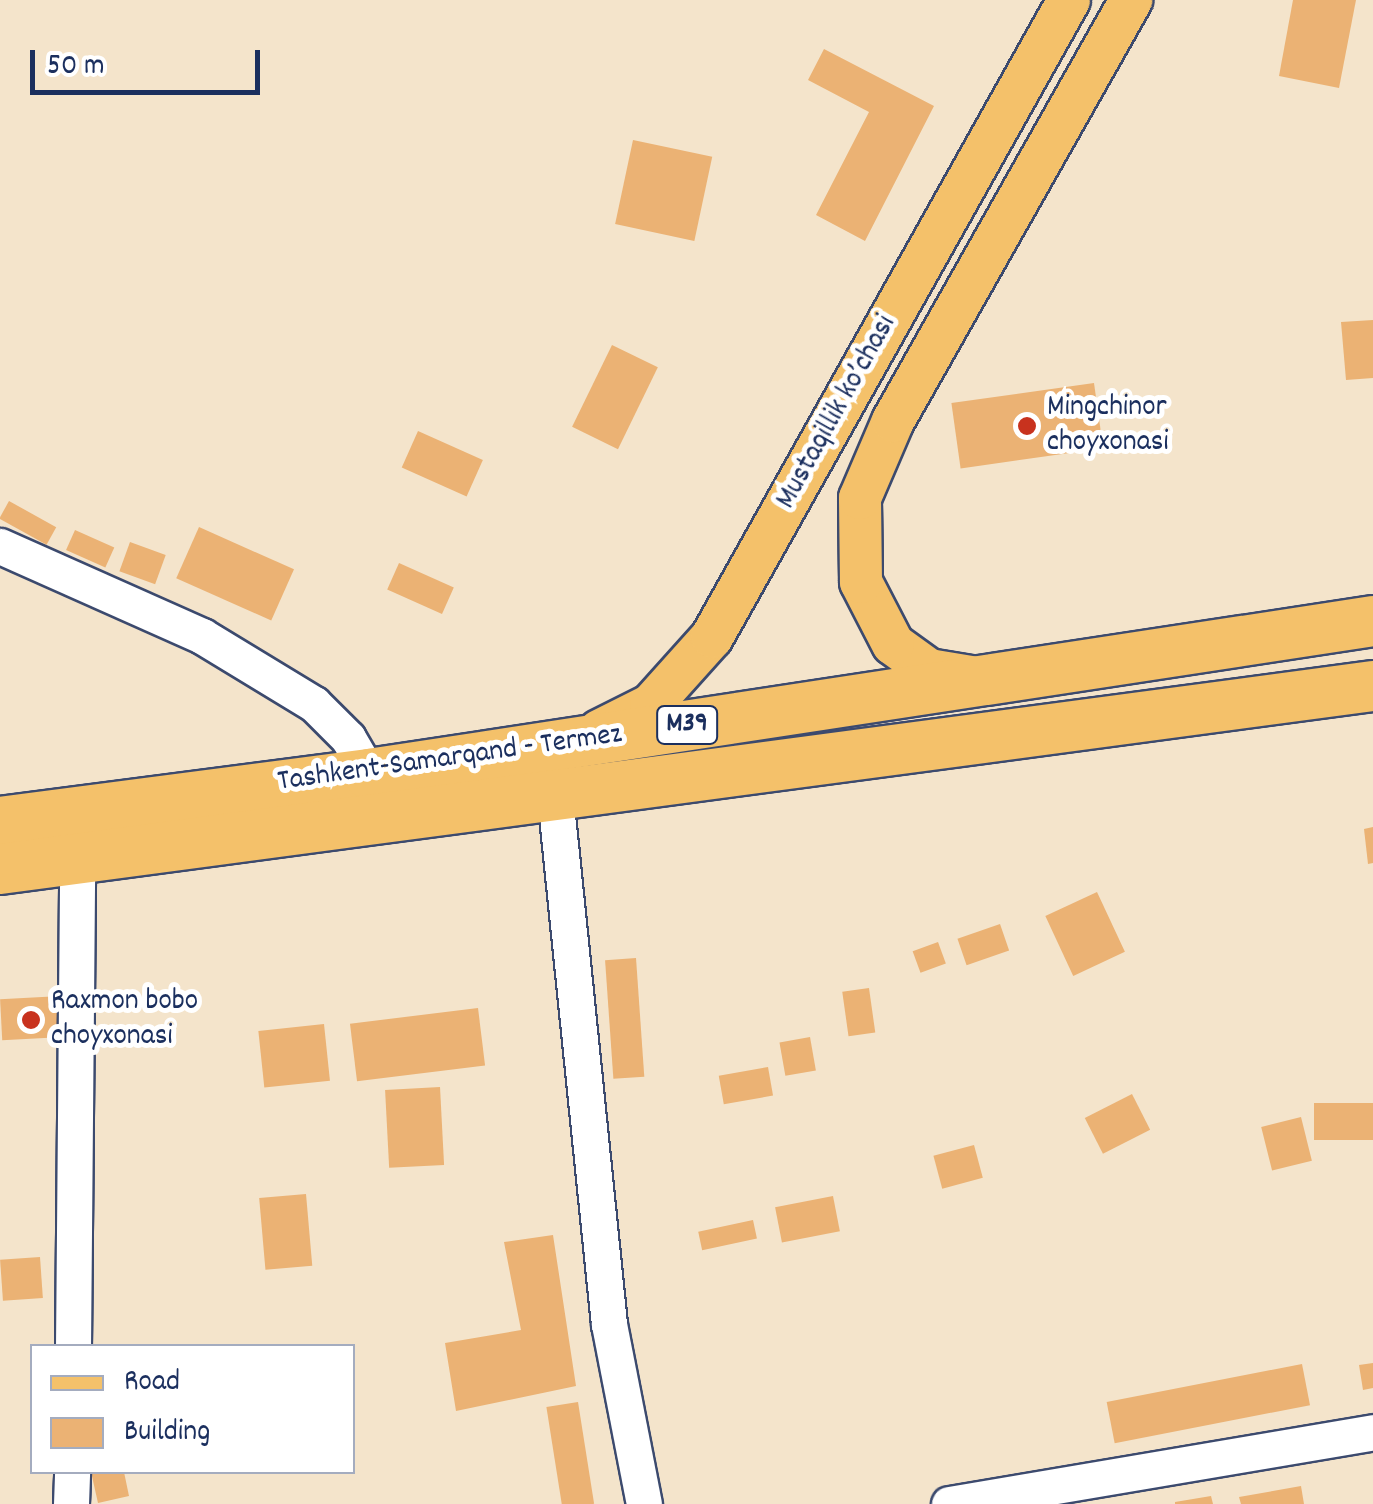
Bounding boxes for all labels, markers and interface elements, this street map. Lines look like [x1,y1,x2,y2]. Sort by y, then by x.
scale bar [35,30,265,92]
text: 50 m [47,46,105,89]
street label: Mustaqillik ko’chasi [770,310,906,516]
place label: Mingchinor choyxonasi [1047,391,1169,462]
marker: Mingchinor choyxonasi [1016,415,1038,437]
road number: M39 [654,702,720,748]
street label: Tashkent-Samarqand - Termez [276,718,624,802]
place label: Raxmon bobo choyxonasi [51,985,198,1056]
marker: Raxmon bobo choyxonasi [20,1009,42,1031]
legend [30,1344,355,1474]
text: Road [124,1362,180,1405]
text: Building [124,1412,210,1455]

